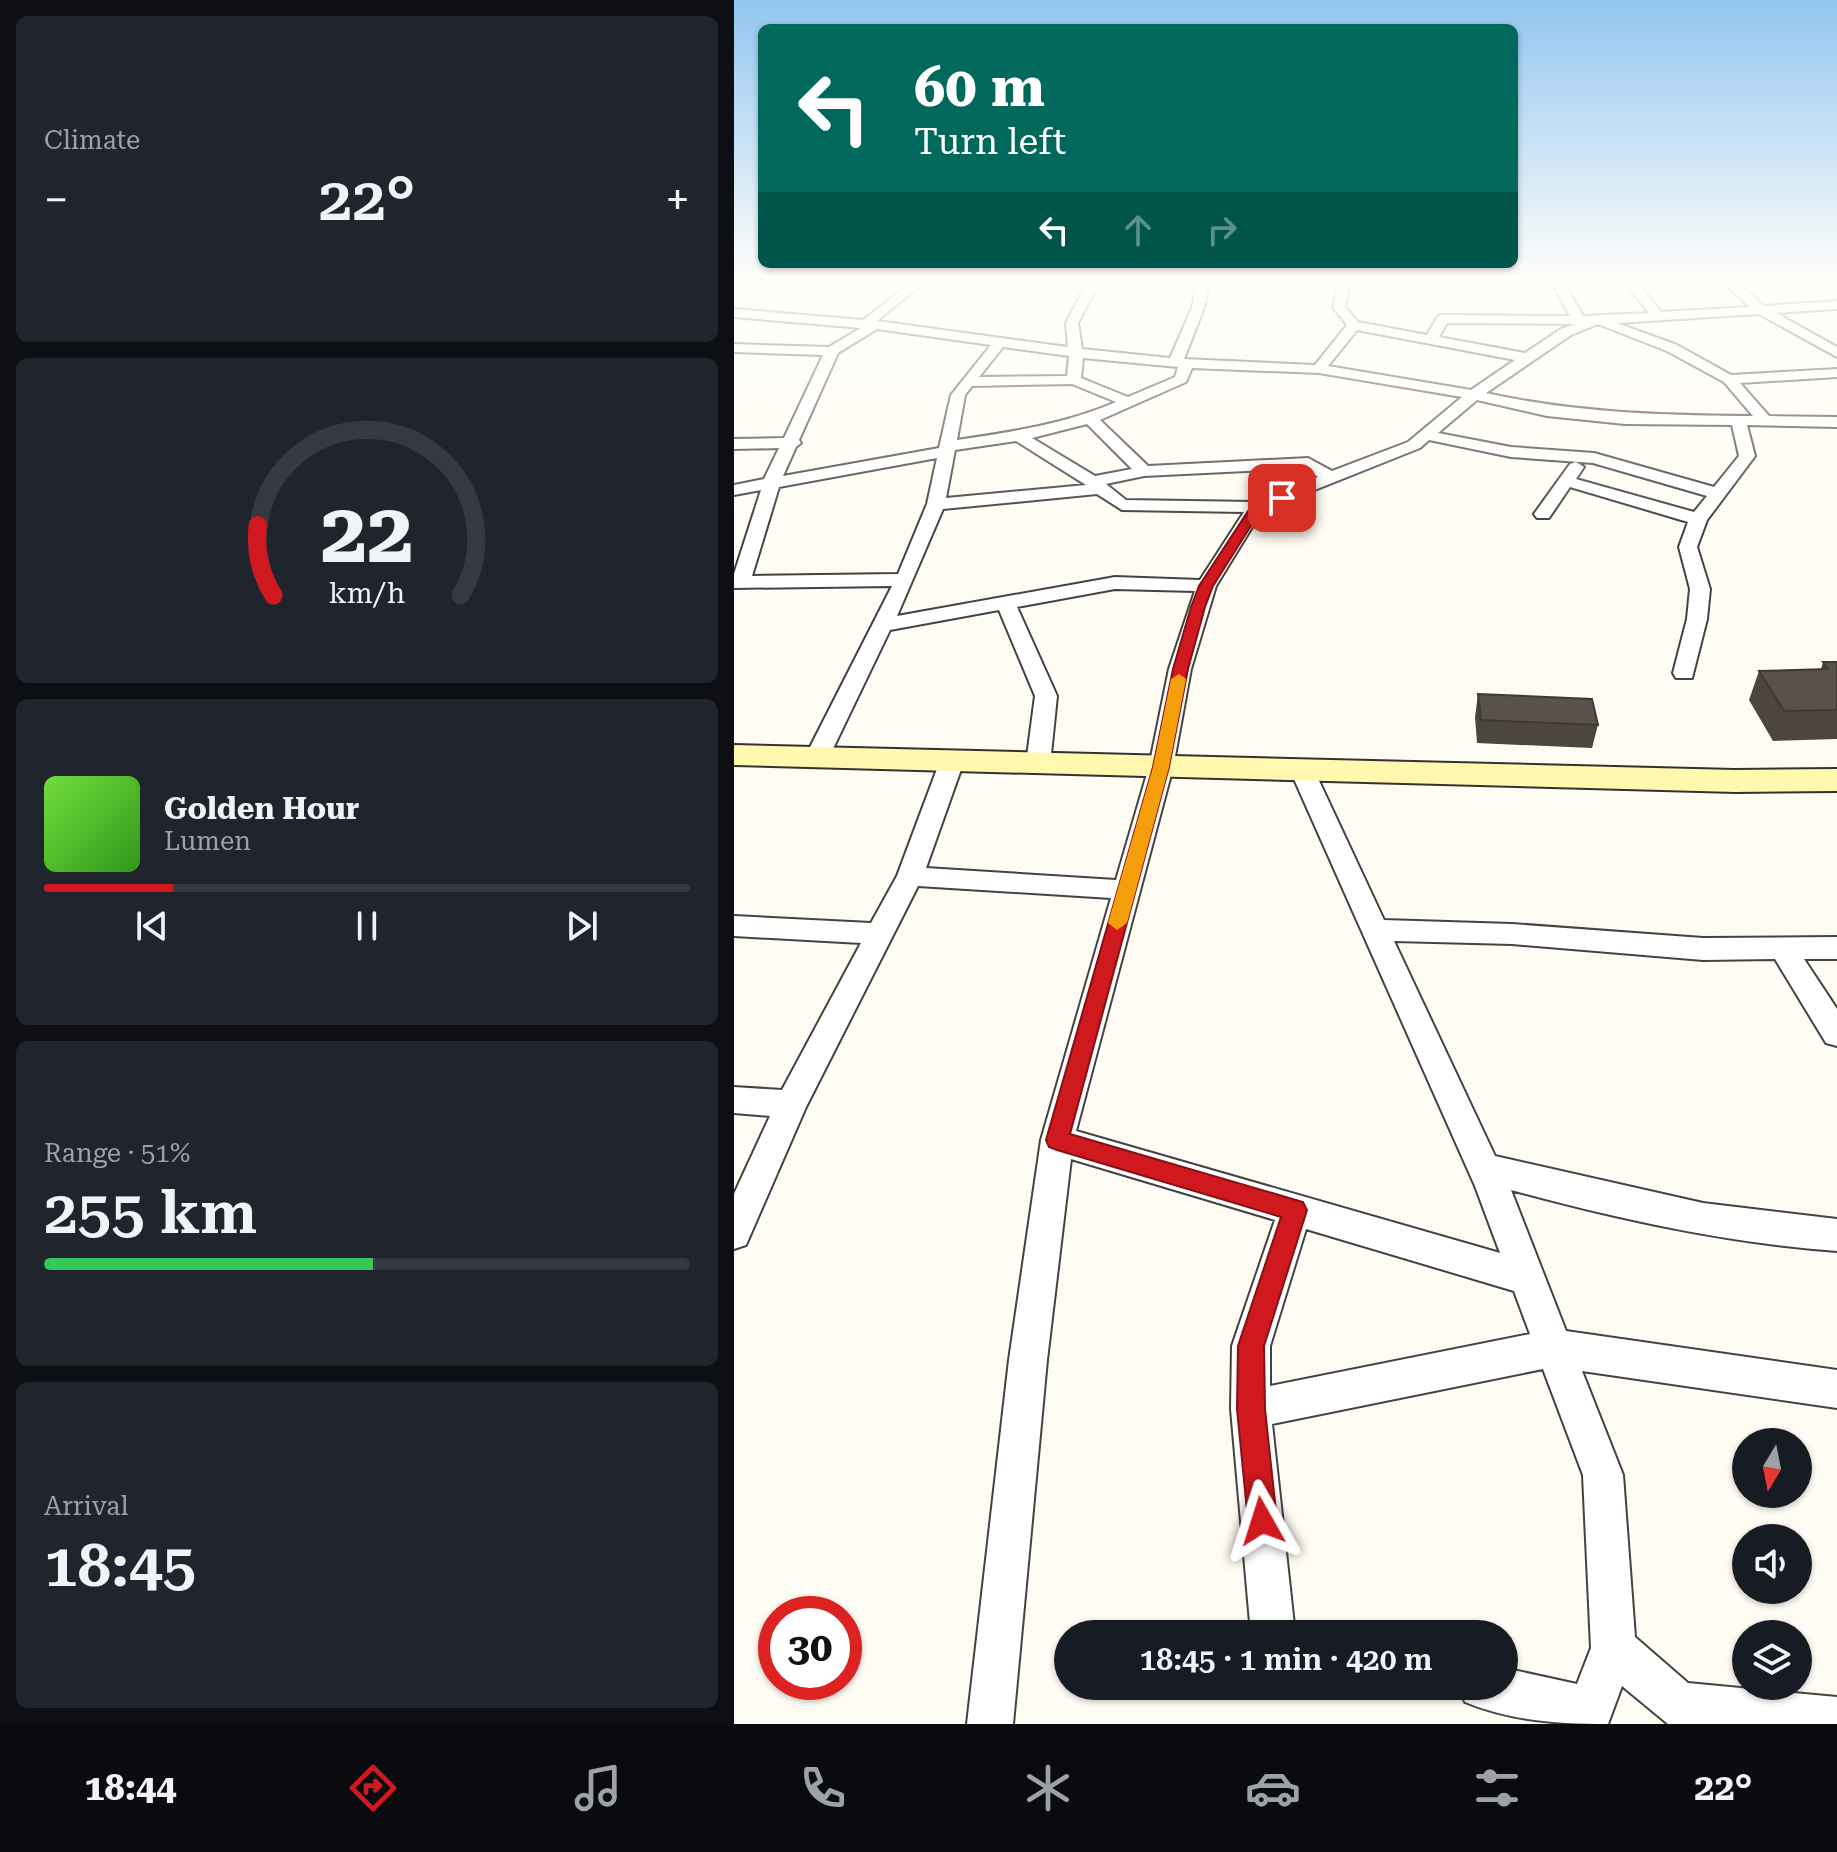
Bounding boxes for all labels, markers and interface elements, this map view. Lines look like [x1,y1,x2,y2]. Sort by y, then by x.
text: 60 m [914,54,1045,120]
icon: left [782,56,886,160]
text: Turn left [914,121,1066,163]
text: Climate [44,125,140,155]
text: 22° [319,164,415,235]
text: − [44,174,69,226]
text: + [665,174,690,226]
icon: left [1032,208,1076,252]
icon: ahead [1116,208,1160,252]
icon: right [1200,208,1244,252]
pin [1248,464,1316,532]
icon: arrive [1260,476,1304,520]
text: 22 [320,485,414,582]
text: km/h [329,577,405,611]
text: Golden Hour [164,791,359,826]
text: Lumen [164,826,251,856]
icon: previous [130,904,174,948]
icon: pause [345,904,389,948]
icon: next [560,904,604,948]
text: Range · 51% [44,1138,190,1168]
text: 255 km [44,1177,257,1248]
north arrow [1732,1428,1812,1508]
map controls [1732,1428,1812,1700]
position arrow [1220,1479,1304,1563]
text: Arrival [44,1491,129,1521]
button: sound [1732,1524,1812,1604]
text: 18:45 [44,1530,196,1601]
speed limit sign: 30 [758,1596,862,1700]
button: layers [1732,1620,1812,1700]
text: 18:45 · 1 min · 420 m [1140,1642,1432,1677]
icon: directions [345,1760,401,1816]
icon: music [570,1760,626,1816]
icon: phone [795,1760,851,1816]
icon: climate [1020,1760,1076,1816]
icon: car [1245,1760,1301,1816]
icon: filters [1469,1760,1525,1816]
text: 18:44 [84,1767,176,1809]
text: 22° [1694,1767,1753,1809]

